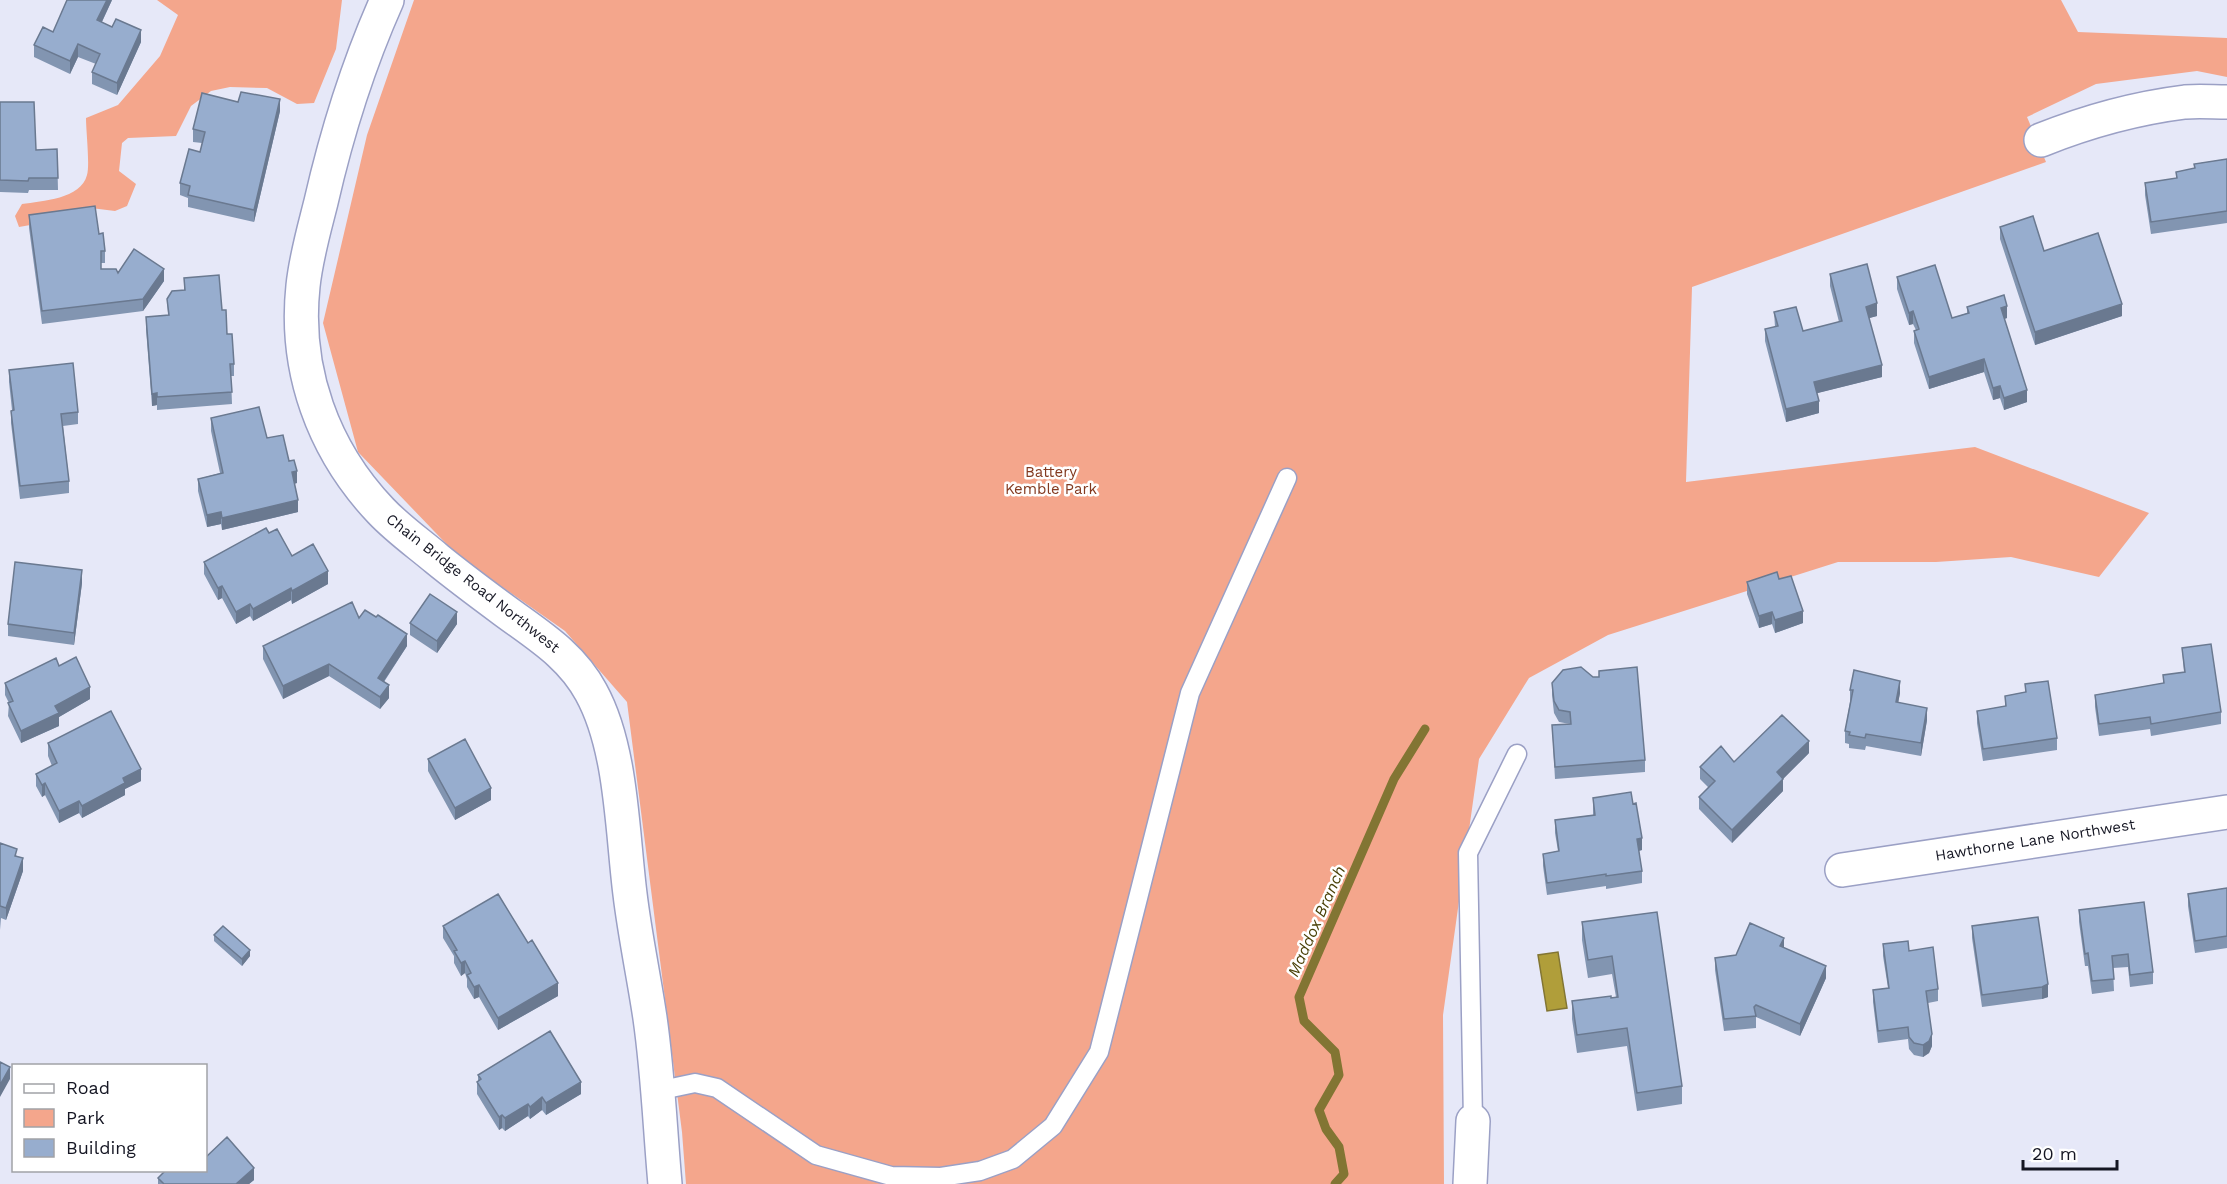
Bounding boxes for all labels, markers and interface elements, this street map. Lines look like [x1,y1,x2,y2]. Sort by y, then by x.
park label: Battery Kemble Park [1005,463,1098,498]
street label: Chain Bridge Road Northwest [383,510,564,657]
street label: Hawthorne Lane Northwest [1934,815,2137,865]
water label: Maddox Branch [1284,863,1349,980]
legend [12,1064,207,1172]
text: Road [66,1077,110,1098]
text: Park [66,1107,105,1128]
scale bar [2023,1133,2118,1171]
text: Building [66,1137,136,1158]
text: 20 m [2032,1143,2077,1164]

